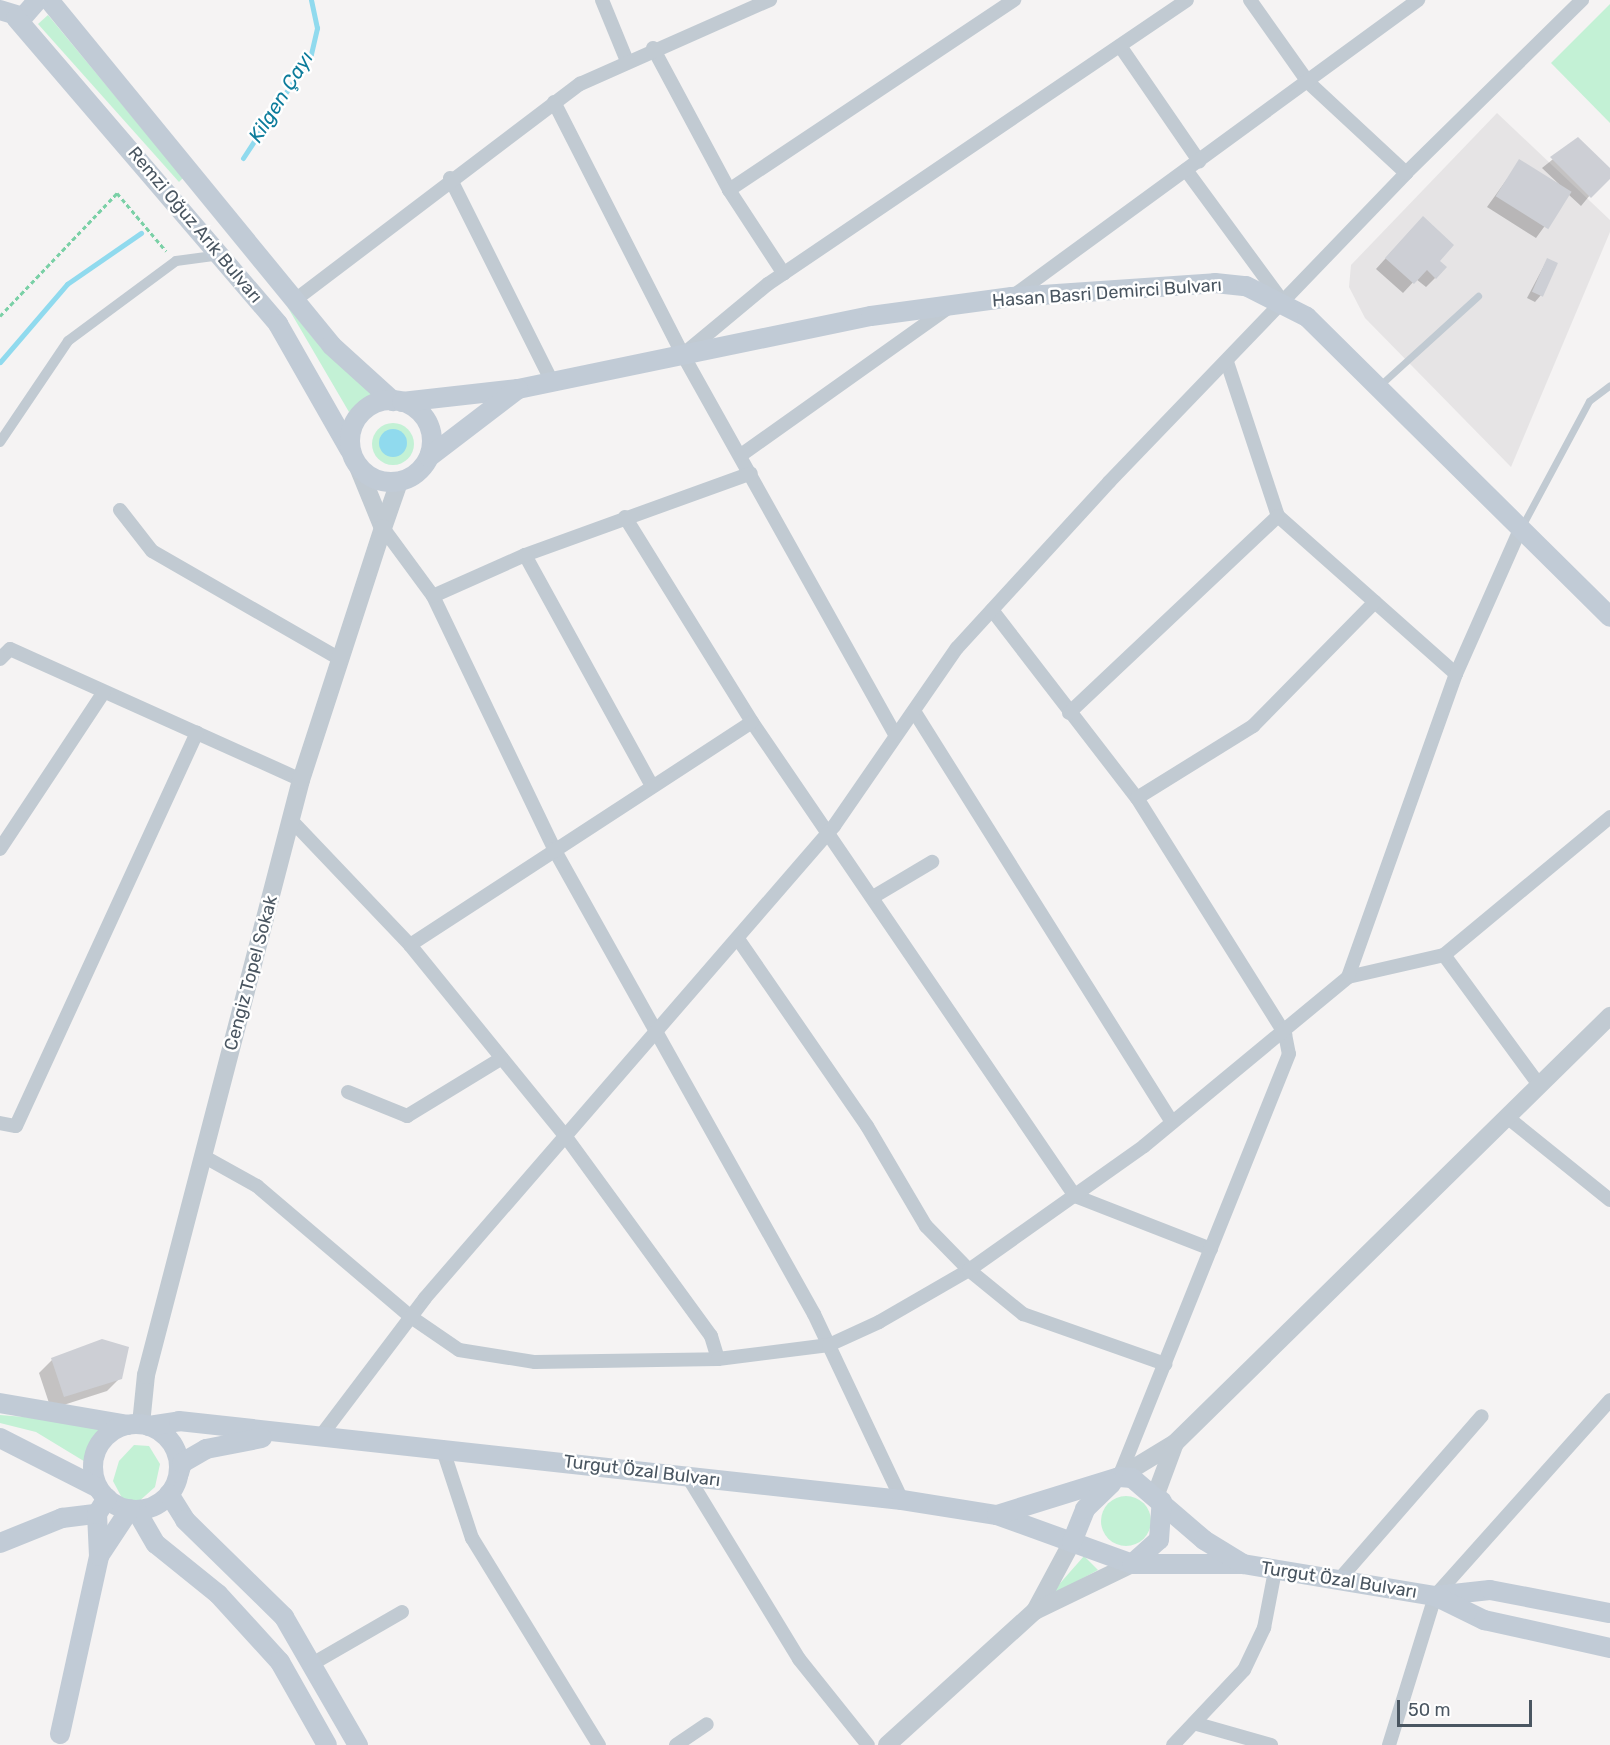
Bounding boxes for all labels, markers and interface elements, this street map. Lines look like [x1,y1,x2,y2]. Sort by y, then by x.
water label: Kilgen Çayı [244,47,318,147]
street label: Remzi Oğuz Arık Bulvarı [123,142,267,308]
street label: Hasan Basri Demirci Bulvarı [991,274,1223,312]
street label: Cengiz Topel Sokak [220,893,282,1053]
street label: Turgut Özal Bulvarı [562,1451,722,1491]
street label: Turgut Özal Bulvarı [1260,1557,1418,1603]
scale bar [1400,1688,1535,1726]
text: 50 m [1408,1699,1451,1721]

